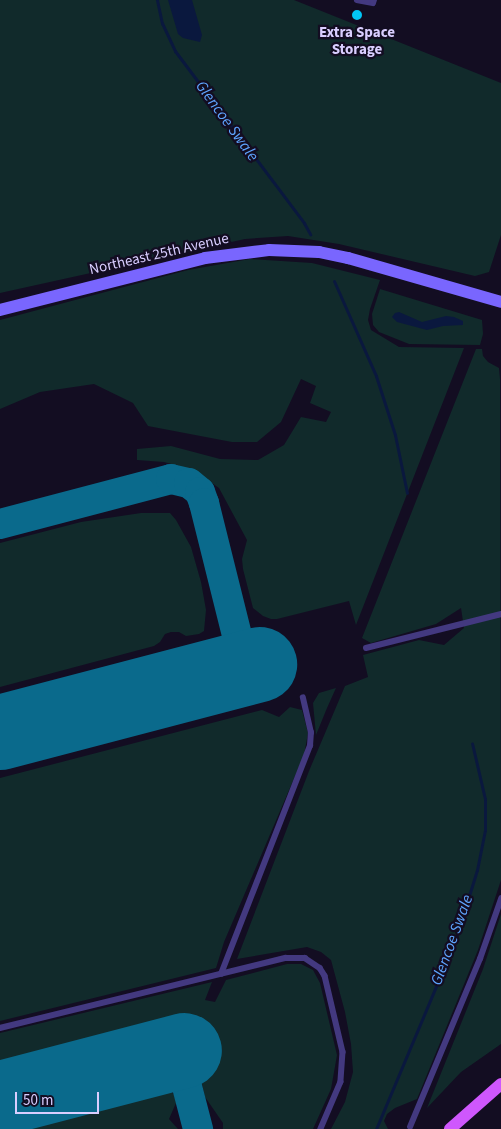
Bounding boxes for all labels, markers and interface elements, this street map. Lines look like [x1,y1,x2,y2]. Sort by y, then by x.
marker: Extra Space Storage [351,9,363,21]
place label: Extra Space Storage [319,23,395,58]
water label: Glencoe Swale [191,77,263,165]
street label: Northeast 25th Avenue [88,229,230,279]
water label: Glencoe Swale [427,892,477,988]
scale bar [18,1082,101,1114]
text: 50 m [23,1090,53,1111]

